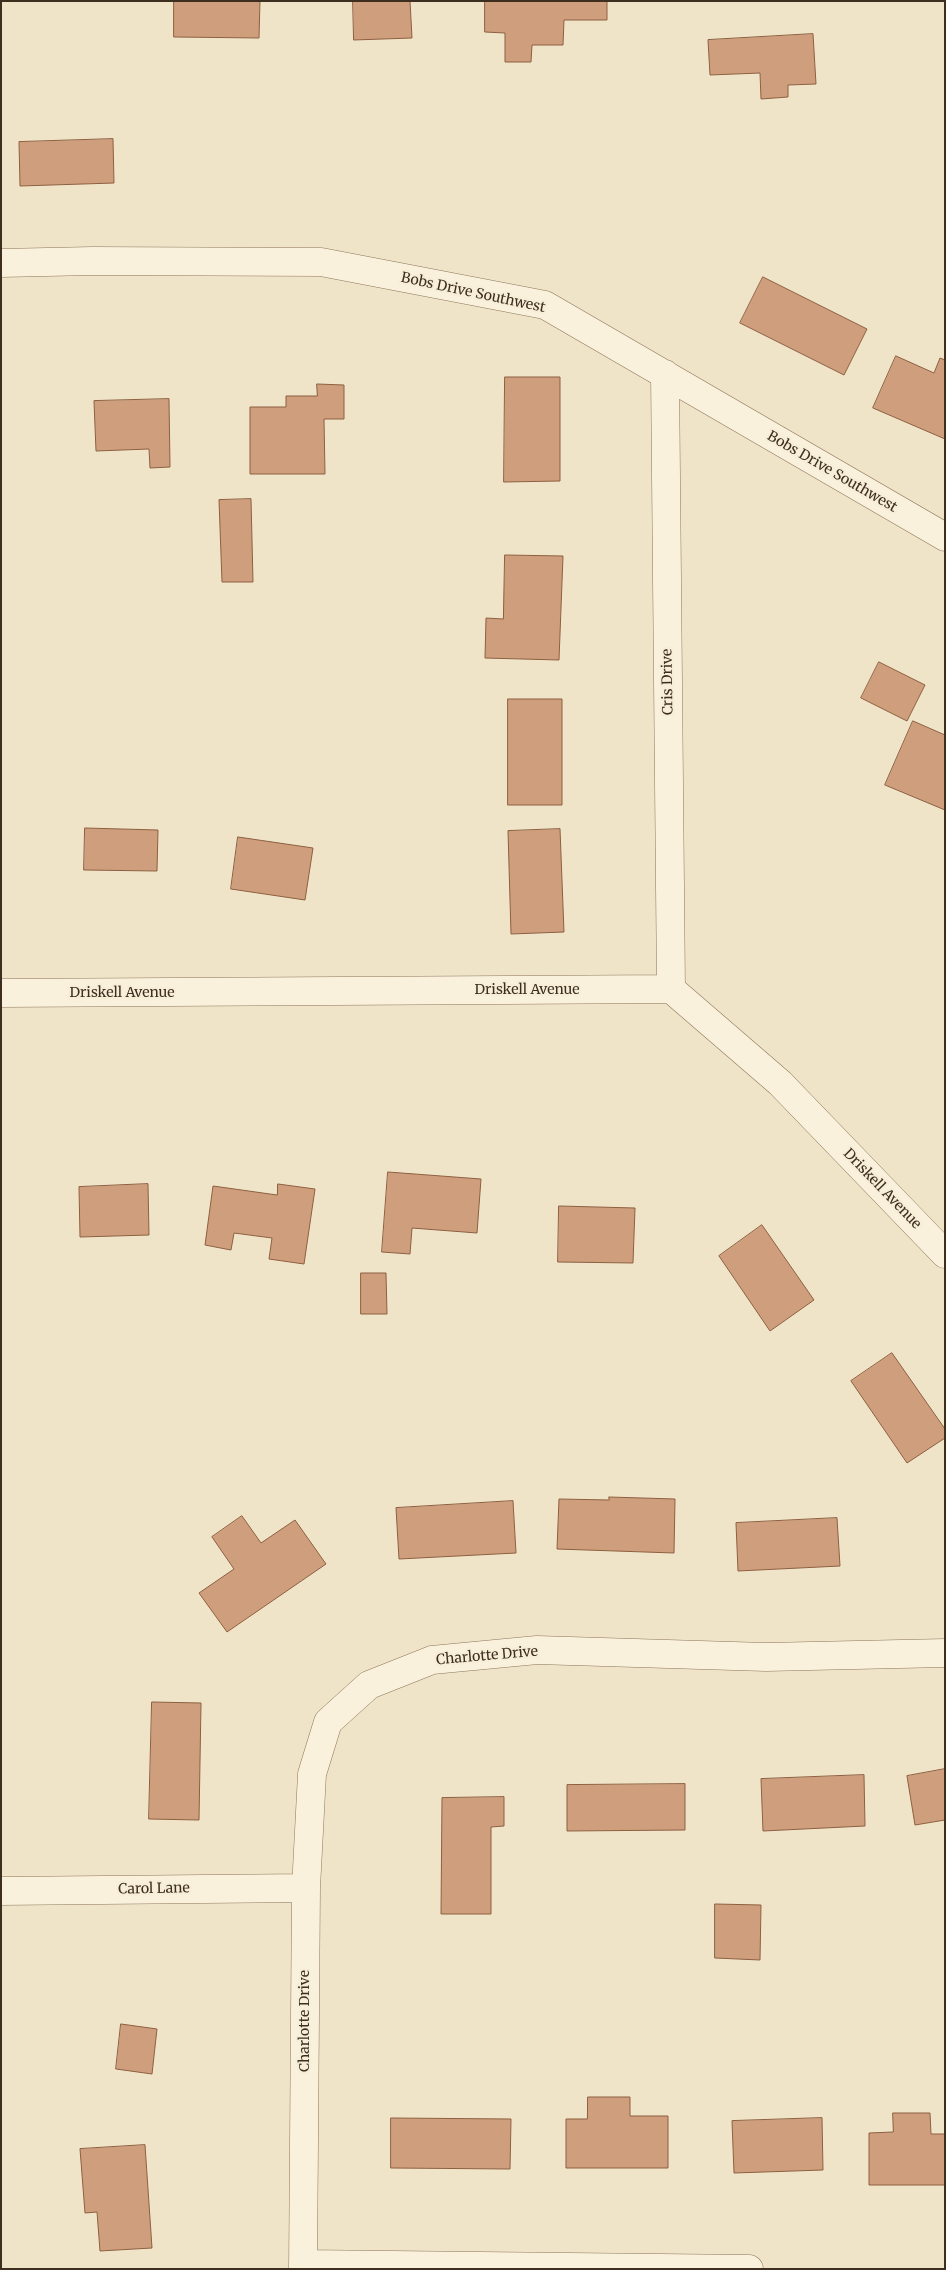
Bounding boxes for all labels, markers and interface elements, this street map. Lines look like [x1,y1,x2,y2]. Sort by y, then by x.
street label: Bobs Drive Southwest [399,269,547,317]
street label: Bobs Drive Southwest [764,428,900,516]
street label: Cris Drive [659,649,677,715]
street label: Driskell Avenue [474,982,580,998]
street label: Driskell Avenue [69,985,175,1001]
street label: Driskell Avenue [839,1145,925,1233]
street label: Charlotte Drive [435,1643,539,1669]
street label: Carol Lane [118,1880,190,1898]
street label: Charlotte Drive [297,1970,313,2072]

